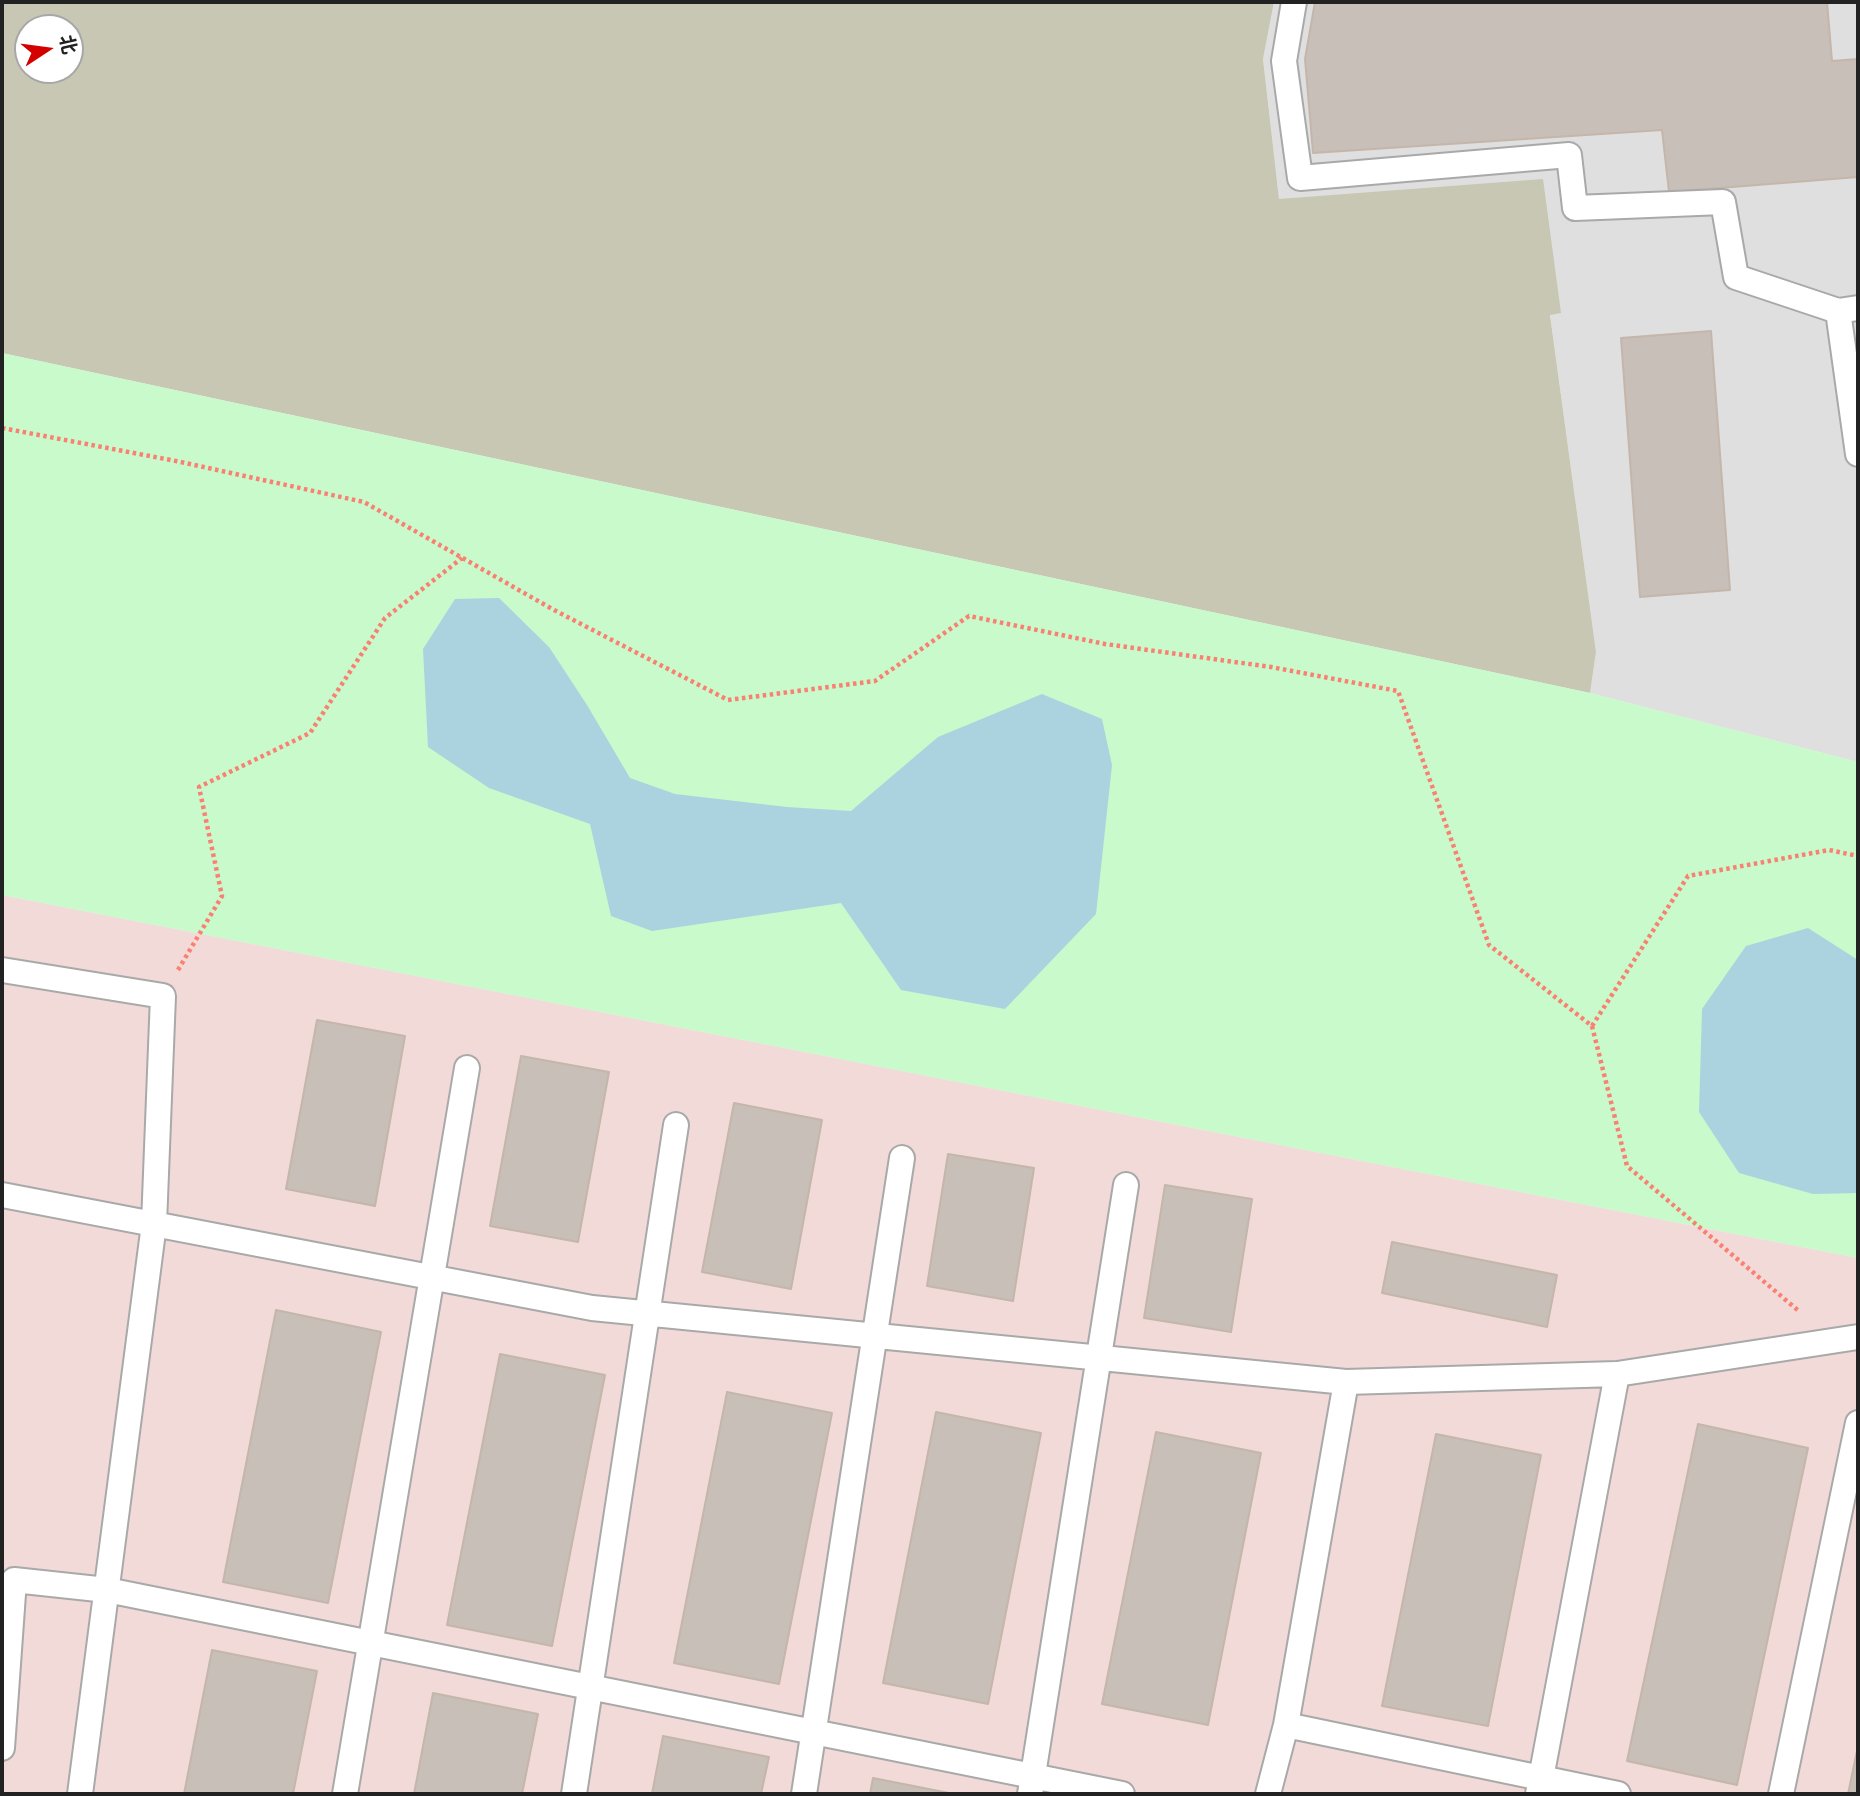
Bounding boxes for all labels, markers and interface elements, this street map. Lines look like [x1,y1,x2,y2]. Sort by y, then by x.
north arrow [14,14,84,84]
text: 北 [53,33,82,57]

